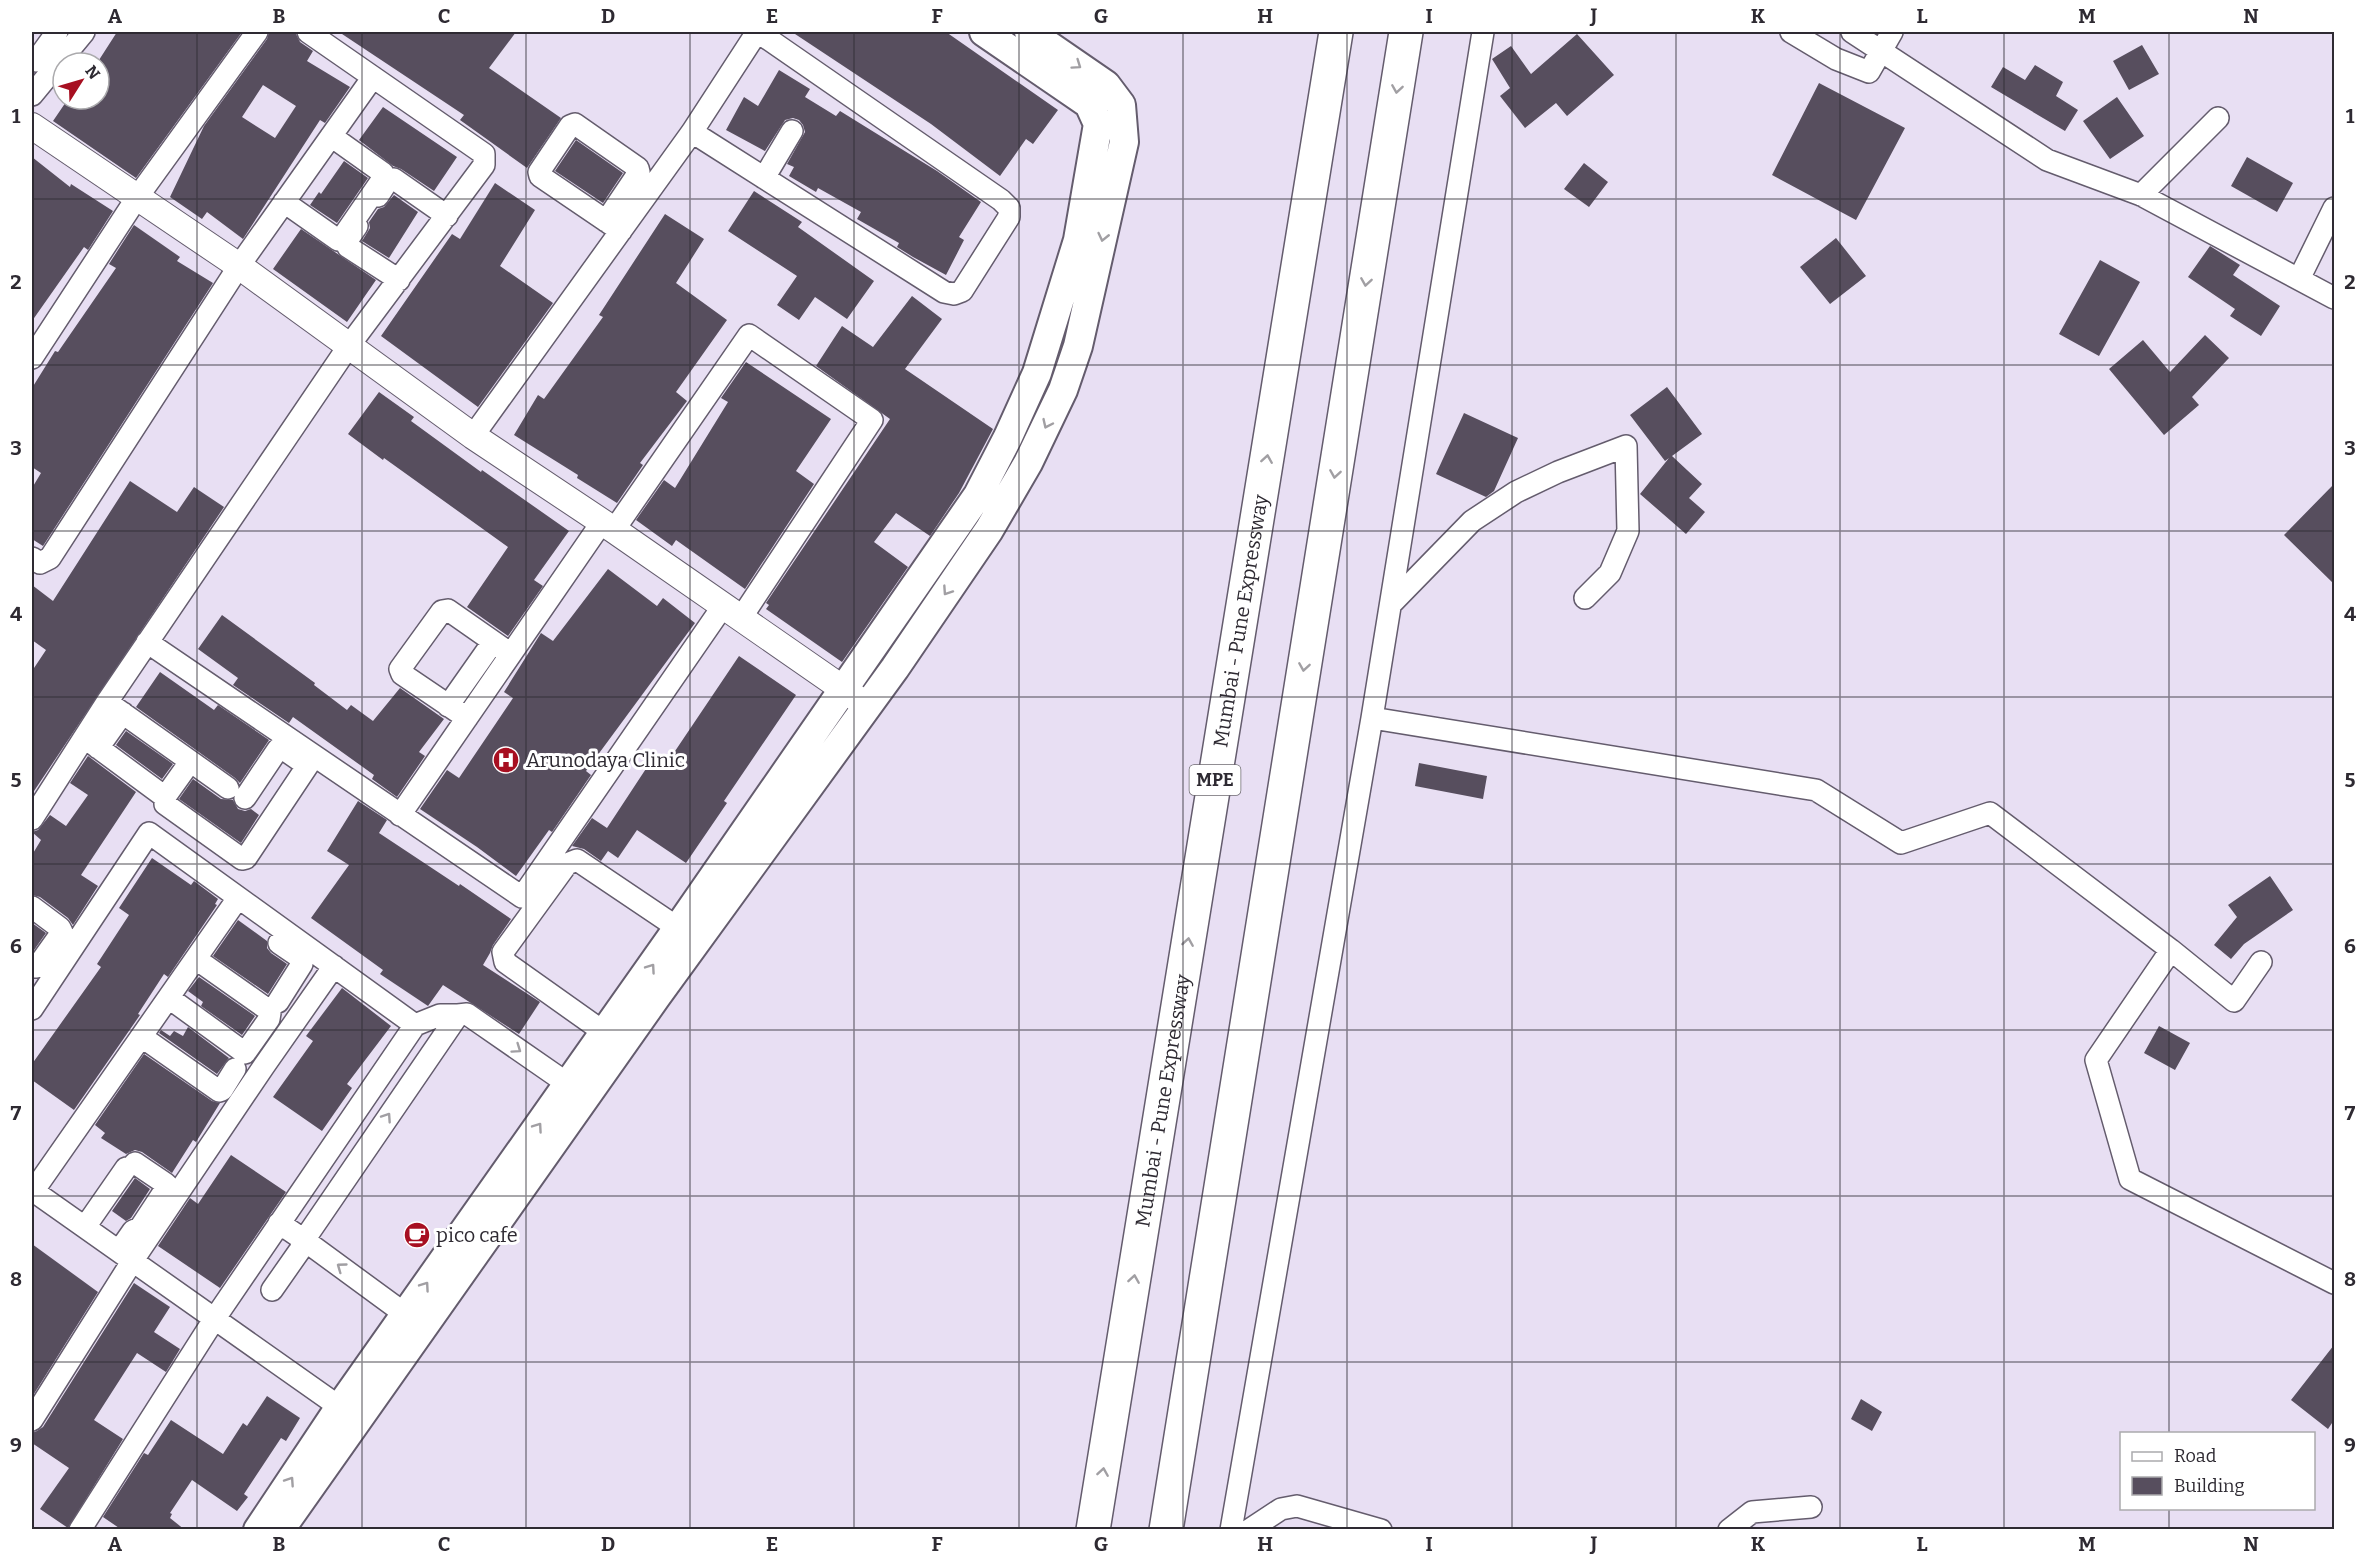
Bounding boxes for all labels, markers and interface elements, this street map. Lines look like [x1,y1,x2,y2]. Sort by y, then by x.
text: A [108,4,123,28]
text: B [273,4,286,28]
text: C [438,4,450,28]
text: D [601,4,615,28]
text: E [766,4,778,28]
text: F [931,4,943,28]
text: G [1094,4,1108,28]
text: H [1257,4,1273,28]
text: I [1425,4,1433,28]
text: J [1590,4,1598,28]
text: K [1751,4,1766,28]
text: L [1916,4,1928,28]
text: M [2078,4,2096,28]
text: N [2243,4,2259,28]
north arrow [51,51,111,111]
one-way arrow [1070,58,1081,69]
text: N [81,62,104,83]
one-way arrow [1391,84,1404,94]
text: 1 [12,104,21,128]
text: 1 [2346,104,2355,128]
one-way arrow [1097,232,1110,242]
text: 2 [10,270,22,294]
text: 2 [2344,270,2356,294]
one-way arrow [1360,276,1373,286]
one-way arrow [1043,417,1055,428]
text: 3 [10,436,22,460]
text: 3 [2344,436,2356,460]
one-way arrow [1260,454,1272,464]
one-way arrow [1329,469,1342,479]
street label: Mumbai - Pune Expressway [1208,492,1273,749]
one-way arrow [943,584,954,595]
text: 4 [10,602,22,626]
text: 4 [2344,602,2356,626]
one-way arrow [1299,662,1311,671]
hospital icon: Arunodaya Clinic [491,745,521,775]
place label: Arunodaya Clinic [526,748,685,772]
road number: MPE [1190,765,1240,795]
text: 5 [11,768,22,792]
text: 5 [2345,768,2356,792]
text: 6 [10,934,22,958]
text: 6 [2344,934,2356,958]
one-way arrow [1182,937,1194,946]
one-way arrow [644,963,655,974]
street label: Mumbai - Pune Expressway [1130,972,1195,1229]
one-way arrow [510,1042,521,1053]
text: 7 [11,1101,22,1125]
text: 7 [2345,1101,2356,1125]
one-way arrow [380,1113,391,1124]
one-way arrow [531,1122,542,1133]
cafe icon: pico cafe [402,1220,432,1250]
place label: pico cafe [436,1223,518,1247]
one-way arrow [337,1264,348,1275]
text: 8 [10,1267,22,1291]
text: 8 [2344,1267,2356,1291]
one-way arrow [1127,1275,1139,1284]
one-way arrow [418,1282,429,1293]
legend [2120,1432,2315,1510]
text: 9 [10,1433,22,1457]
text: 9 [2344,1433,2356,1457]
text: Road [2174,1445,2217,1467]
one-way arrow [1096,1467,1108,1476]
text: Building [2174,1475,2245,1497]
one-way arrow [283,1477,295,1487]
text: A [108,1532,123,1556]
text: B [273,1532,286,1556]
text: C [438,1532,450,1556]
text: D [601,1532,615,1556]
text: E [766,1532,778,1556]
text: F [931,1532,943,1556]
text: G [1094,1532,1108,1556]
text: H [1257,1532,1273,1556]
text: I [1425,1532,1433,1556]
text: J [1590,1532,1598,1556]
text: K [1751,1532,1766,1556]
text: L [1916,1532,1928,1556]
text: M [2078,1532,2096,1556]
text: N [2243,1532,2259,1556]

